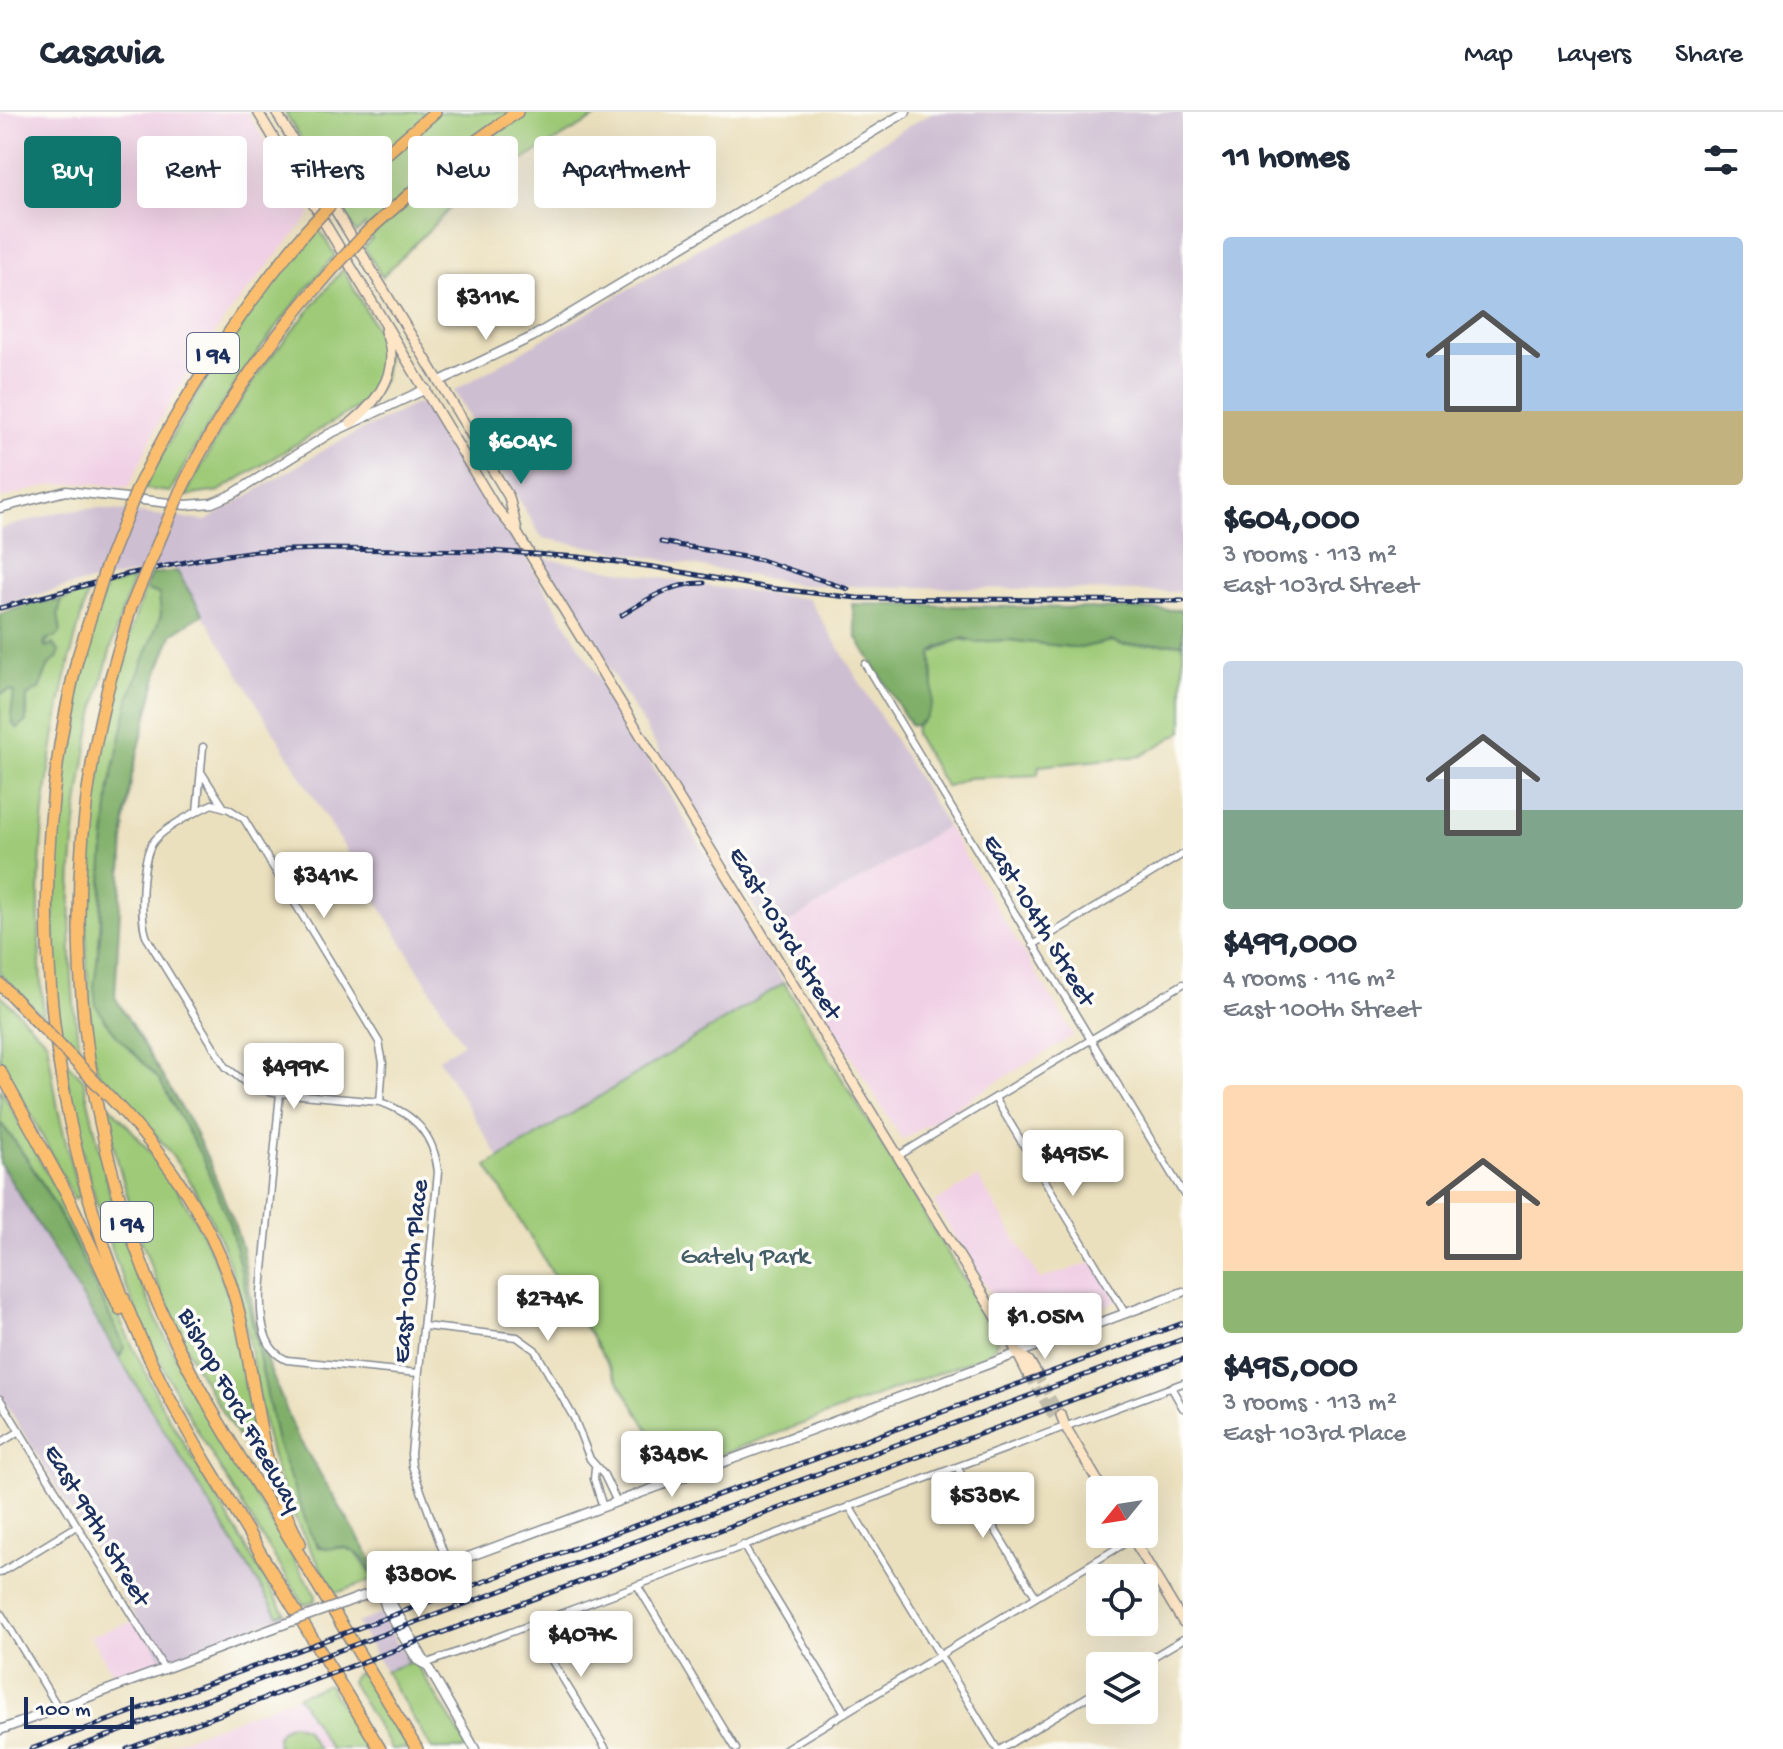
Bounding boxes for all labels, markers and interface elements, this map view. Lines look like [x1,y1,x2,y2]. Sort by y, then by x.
text: Casavia [40,33,163,77]
text: Map [1464,39,1513,72]
text: Layers [1557,39,1631,72]
text: Share [1675,39,1743,72]
chip: Buy [24,136,121,208]
chip: Rent [137,136,247,208]
chip: Filters [263,136,392,208]
chip: New [408,136,518,208]
chip: Apartment [534,136,716,208]
icon: filters [1699,138,1743,182]
text: 11 homes [1223,140,1349,180]
pin: $311K [430,274,542,342]
text: $311K [456,284,516,315]
icon: home [1411,289,1555,433]
road number: I 94 [187,333,239,373]
pin: $604K [465,418,577,486]
text: $604K [488,428,554,459]
text: $604,000 [1223,501,1360,541]
text: 3 rooms · 113 m² [1223,541,1397,572]
text: East 103rd Street [1223,572,1419,603]
icon: home [1411,713,1555,857]
street label: East 104th Street [974,830,1102,1015]
street label: East 103rd Street [719,842,848,1028]
pin: $341K [268,852,380,920]
text: $341K [293,862,355,893]
text: $499,000 [1223,925,1357,965]
text: 4 rooms · 116 m² [1223,965,1395,996]
text: East 100th Street [1223,996,1420,1027]
pin: $499K [238,1043,350,1111]
text: $499K [262,1053,326,1084]
pin: $495K [1017,1130,1129,1198]
icon: home [1411,1137,1555,1281]
text: $495K [1041,1140,1106,1171]
street label: East 100th Place [387,1178,438,1365]
road number: I 94 [101,1202,153,1242]
park label: Gately Park [680,1243,812,1274]
pin: $274K [492,1275,604,1343]
text: $274K [516,1285,580,1316]
pin: $1.05M [980,1293,1110,1361]
street label: Bishop Ford Freeway [168,1303,307,1519]
text: $1.05M [1007,1303,1083,1334]
text: $495,000 [1223,1349,1358,1389]
text: 3 rooms · 113 m² [1223,1389,1397,1420]
text: East 103rd Place [1223,1420,1406,1451]
pin: $348K [616,1431,728,1499]
street label: East 99th Street [35,1440,157,1615]
text: $348K [639,1441,705,1472]
pin: $538K [927,1472,1039,1540]
north arrow [1086,1476,1158,1548]
map controls [1086,1476,1158,1724]
text: $538K [949,1482,1017,1513]
pin: $380K [363,1551,475,1619]
text: $380K [385,1561,453,1592]
button: locate [1086,1564,1158,1636]
pin: $407K [525,1611,637,1679]
text: $407K [548,1621,614,1652]
button: layers [1086,1652,1158,1724]
scale bar [24,1693,134,1729]
text: 100 m [36,1698,91,1724]

